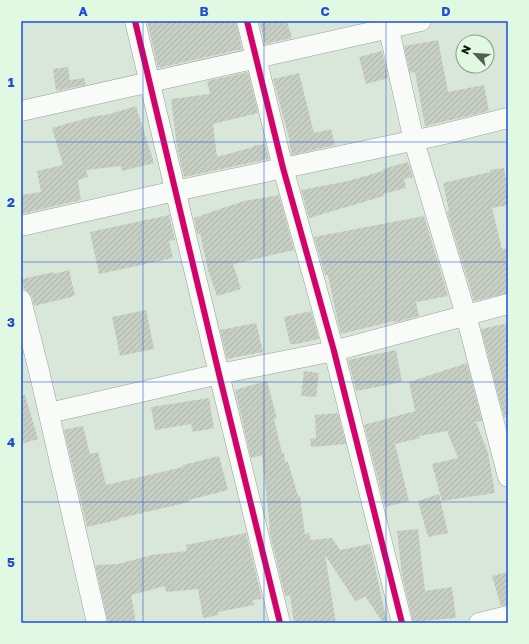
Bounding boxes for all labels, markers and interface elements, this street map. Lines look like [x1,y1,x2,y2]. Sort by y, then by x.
text: A [78,3,88,19]
text: B [199,3,209,19]
text: C [320,3,330,19]
text: D [441,3,451,19]
north arrow [455,34,495,74]
text: N [458,43,473,56]
text: 1 [8,74,15,90]
text: 2 [7,194,15,210]
text: 3 [7,314,15,330]
text: 4 [7,434,15,450]
text: 5 [7,554,15,570]

